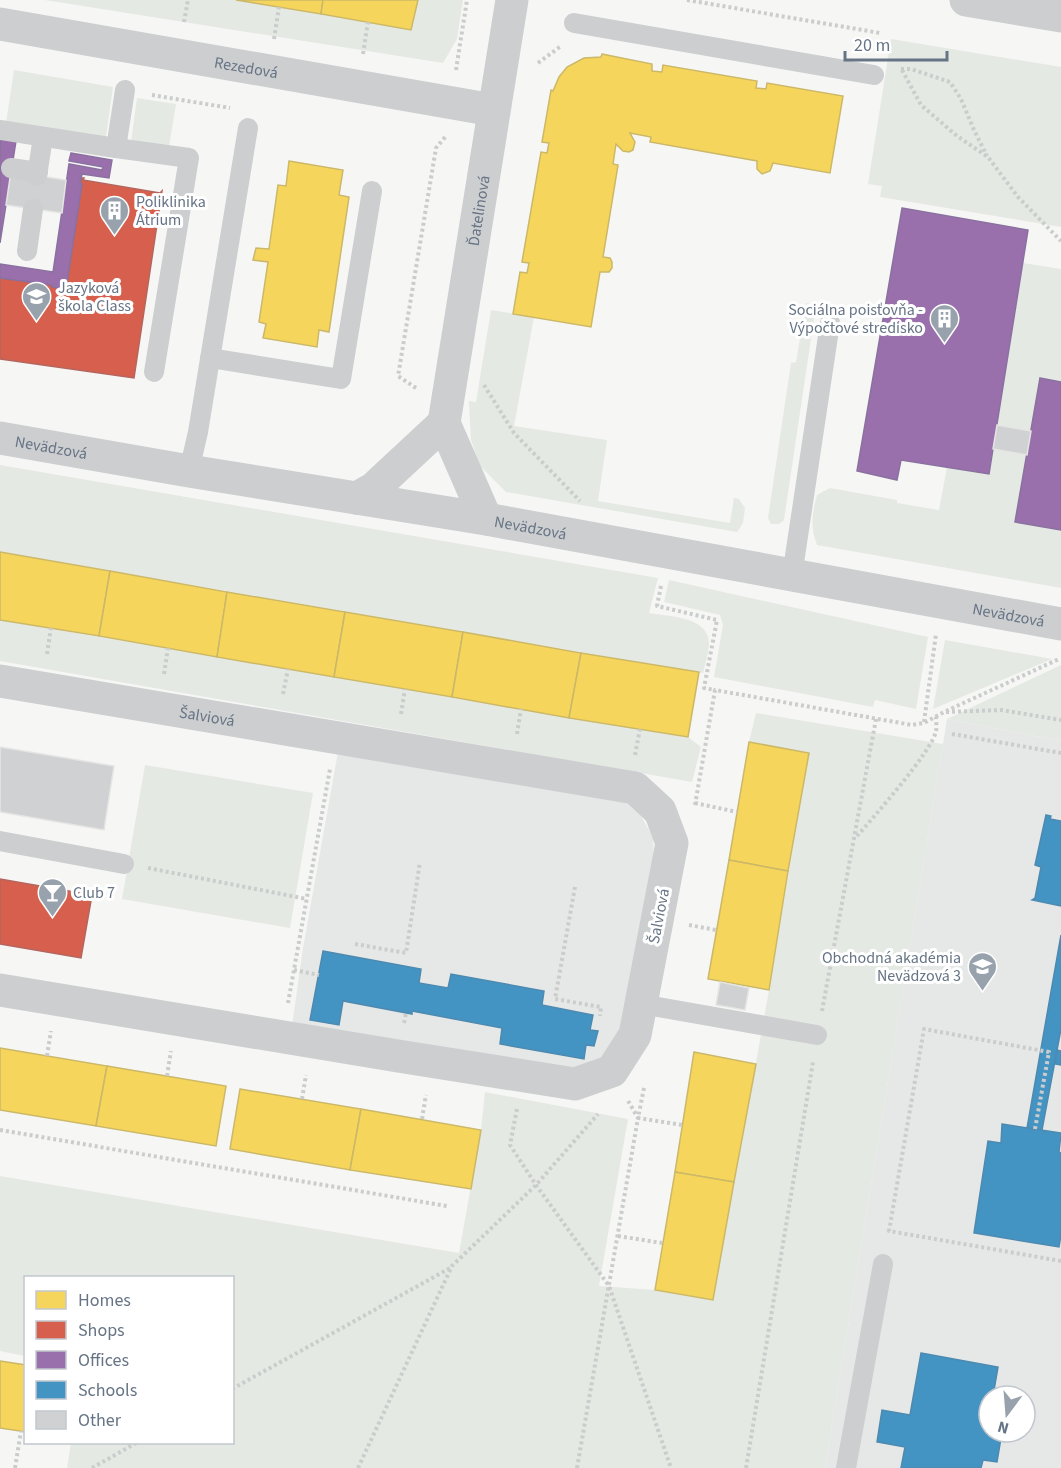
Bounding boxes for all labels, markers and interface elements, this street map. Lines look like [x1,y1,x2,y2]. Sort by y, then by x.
scale bar [845,24,947,62]
text: 20 m [854,33,890,58]
street label: Rezedová [213,52,280,84]
street label: Ďatelinová [463,174,496,248]
place label: Poliklinika Átrium [136,191,206,231]
building icon: Poliklinika Átrium [99,194,131,236]
place label: Jazyková škola Class [58,277,131,317]
school or university icon: Jazyková škola Class [21,280,53,322]
place label: Sociálna poisťovňa - Výpočtové stredisko [788,299,923,339]
building icon: Sociálna poisťovňa - Výpočtové stredisko [928,302,960,344]
street label: Nevädzová [13,431,89,465]
street label: Nevädzová [492,511,568,545]
street label: Nevädzová [971,598,1046,633]
street label: Šalviová [177,701,236,732]
bar icon: Club 7 [36,876,68,918]
place label: Club 7 [73,882,115,904]
street label: Šalviová [643,887,675,946]
place label: Obchodná akadémia Nevädzová 3 [822,947,961,987]
school or university icon: Obchodná akadémia Nevädzová 3 [966,950,998,992]
legend [24,1276,234,1444]
text: Homes [78,1288,131,1313]
text: Shops [78,1318,125,1343]
text: Offices [78,1348,129,1373]
text: Schools [78,1378,137,1403]
north arrow [977,1384,1037,1444]
text: Other [78,1408,122,1433]
text: N [995,1415,1011,1439]

